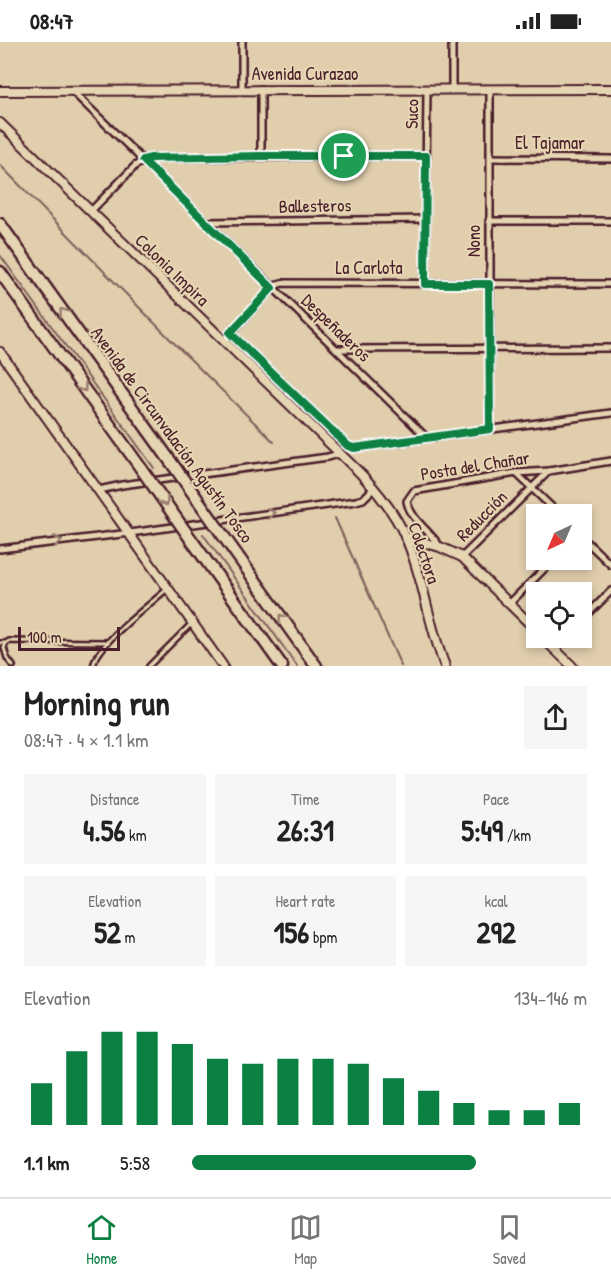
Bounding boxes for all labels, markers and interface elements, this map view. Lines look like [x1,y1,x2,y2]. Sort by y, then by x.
text: 08:47 [30,6,74,36]
street label: Avenida Curazao [252,61,358,86]
street label: Suco [399,99,424,129]
pin [318,130,369,181]
street label: El Tajamar [515,130,585,155]
icon: arrive [327,139,360,172]
street label: Ballesteros [279,192,352,219]
street label: Nono [461,225,486,257]
street label: Colonia Impira [130,228,215,312]
street label: La Carlota [335,255,403,280]
street label: Despeñaderos [296,288,377,367]
one-way arrow [60,308,71,319]
street label: Avenida de Circunvalación Agustín Tosco [85,321,259,548]
one-way arrow [76,382,87,393]
street label: Posta del Chañar [419,445,531,486]
street label: Reducción [451,485,513,547]
one-way arrow [158,496,169,507]
north arrow [526,504,592,570]
map controls [526,504,592,648]
one-way arrow [266,507,275,520]
street label: Colectora [402,519,447,587]
one-way arrow [53,535,63,548]
button: locate [526,582,592,648]
one-way arrow [278,614,289,625]
scale bar [18,624,120,652]
text: 100 m [27,626,62,648]
text: Morning run [24,681,170,725]
button: share [524,686,587,749]
text: 08:47 · 4 × 1.1 km [24,726,149,753]
text: Distance [90,788,139,810]
text: Time [291,788,320,810]
text: Pace [483,788,509,810]
text: 4.56 [83,810,125,850]
text: 26:31 [277,810,334,850]
text: 5:49 [461,810,503,850]
text: km [125,824,147,846]
text: /km [503,824,531,846]
text: Elevation [88,890,141,912]
text: Heart rate [276,890,335,912]
text: kcal [484,890,508,912]
text: 52 [94,912,121,952]
text: 156 [274,912,309,952]
text: 292 [477,912,516,952]
text: m [121,926,135,948]
text: bpm [309,926,337,948]
text: Elevation [24,984,90,1011]
text: 134–146 m [514,984,587,1011]
text: 1.1 km [24,1149,69,1176]
text: 5:58 [120,1149,150,1176]
tab: Home [85,1211,118,1269]
tab: Map [289,1211,322,1269]
tab: Saved [493,1211,526,1269]

